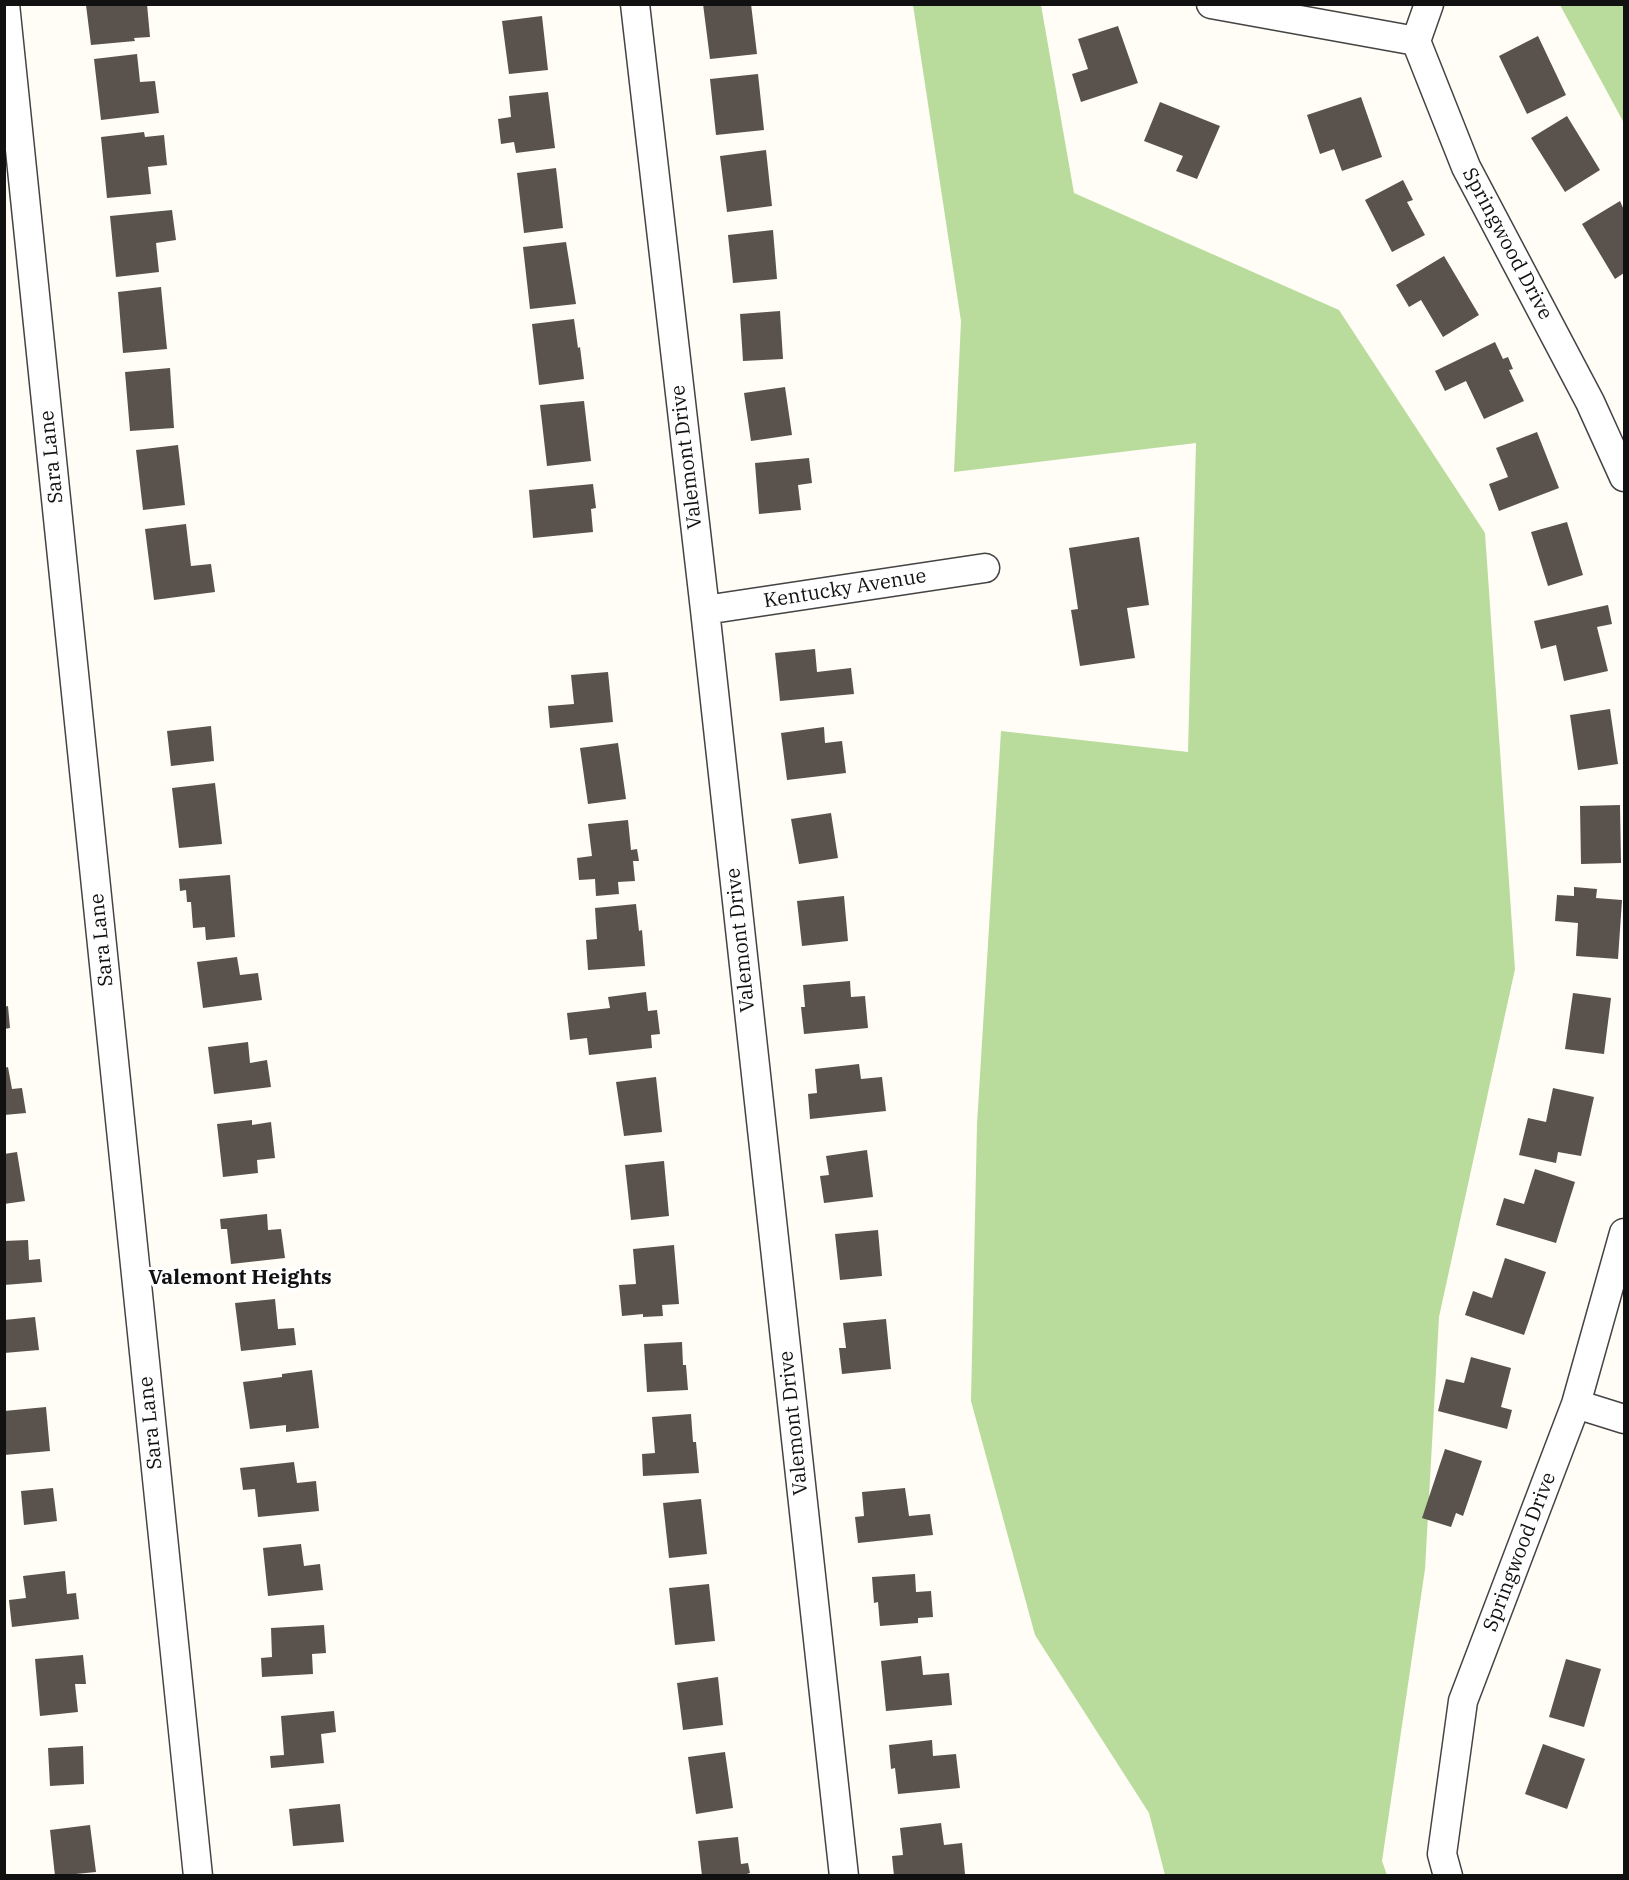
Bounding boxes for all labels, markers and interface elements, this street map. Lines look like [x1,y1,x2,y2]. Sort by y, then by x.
street label: Springwood Drive [1457,164,1557,324]
street label: Valemont Drive [666,384,708,530]
street label: Sara Lane [35,409,69,505]
street label: Kentucky Avenue [762,564,928,614]
street label: Valemont Drive [721,867,761,1013]
street label: Sara Lane [85,892,119,988]
district label: Valemont Heights [148,1265,332,1291]
street label: Valemont Drive [774,1350,814,1496]
street label: Sara Lane [134,1375,168,1471]
street label: Springwood Drive [1479,1469,1561,1635]

